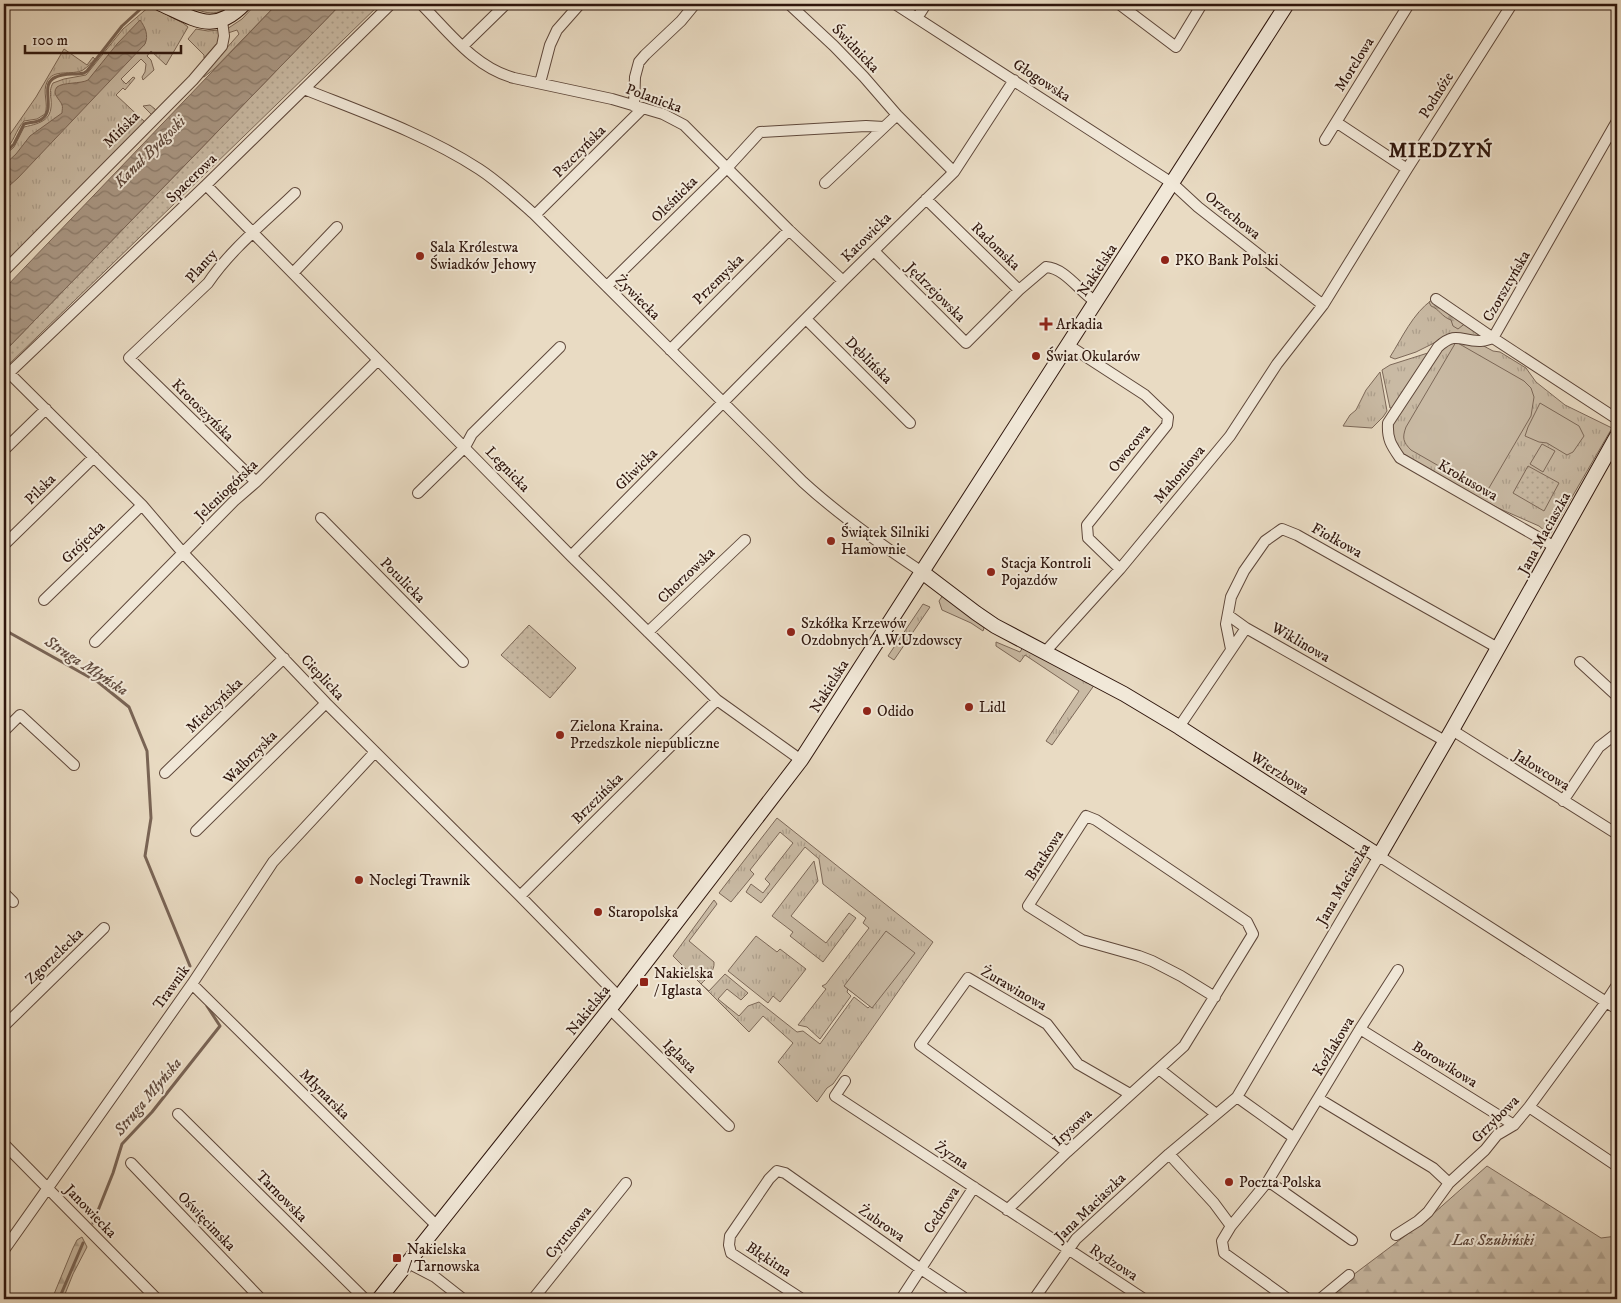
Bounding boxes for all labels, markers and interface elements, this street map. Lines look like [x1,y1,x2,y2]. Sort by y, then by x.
street label: Świdnicka [828,19,885,77]
scale bar [25,22,181,54]
text: 100 m [32,31,68,50]
street label: Morelowa [1330,33,1379,95]
street label: Głogowska [1009,55,1075,106]
street label: Podnóże [1415,69,1458,122]
street label: Polanicka [623,80,685,118]
street label: Mińska [99,107,144,152]
water label: Kanał Bydgoski [109,111,190,193]
street label: Pszczyńska [549,121,610,182]
district label: MIEDZYŃ [1389,138,1493,164]
street label: Spacerowa [162,149,221,207]
street label: Oleśnicka [647,172,702,227]
street label: Orzechowa [1201,187,1265,244]
street label: Katowicka [837,208,896,266]
street label: Radomska [967,218,1025,275]
place label: Sala Królestwa Świadków Jehowy [430,238,537,274]
street label: Nakielska [1073,240,1122,300]
street label: Planty [181,245,222,287]
street label: Czorsztyńska [1478,247,1535,325]
marker: Sala Królestwa Świadków Jehowy [414,250,426,262]
street label: Przemyska [689,250,748,309]
place label: PKO Bank Polski [1175,251,1279,270]
marker: PKO Bank Polski [1159,254,1171,266]
street label: Jędrzejowska [900,257,970,327]
street label: Żywiecka [611,271,665,324]
place label: Arkadia [1056,315,1103,334]
marker: Arkadia [1040,318,1052,330]
street label: Dęblińska [841,333,897,389]
place label: Świat Okularów [1046,346,1140,366]
marker: Świat Okularów [1030,350,1042,362]
street label: Krotoszyńska [167,375,238,446]
street label: Owocowa [1104,420,1155,477]
street label: Mahoniowa [1150,441,1210,507]
street label: Legnicka [481,442,534,497]
street label: Gliwicka [611,444,662,495]
street label: Jeleniogórska [189,455,262,527]
street label: Krokusowa [1434,456,1502,506]
street label: Pilska [21,470,60,509]
street label: Jana Maciaszka [1513,488,1575,580]
street label: Grójecka [58,517,110,568]
street label: Fiołkowa [1308,519,1366,562]
place label: Świątek Silniki Hamownie [841,522,930,559]
marker: Świątek Silniki Hamownie [825,535,837,547]
street label: Chorzowska [654,543,720,607]
street label: Potulicka [376,554,430,607]
place label: Stacja Kontroli Pojazdów [1001,554,1091,590]
marker: Stacja Kontroli Pojazdów [985,566,997,578]
place label: Szkółka Krzewów Ozdobnych A.W.Uzdowscy [801,614,963,650]
street label: Wiklinowa [1267,618,1334,667]
marker: Szkółka Krzewów Ozdobnych A.W.Uzdowscy [785,626,797,638]
water label: Struga Młyńska [40,631,132,700]
street label: Cieplicka [297,650,349,705]
street label: Nakielska [806,656,853,716]
street label: Miedzyńska [182,673,247,737]
place label: Lidl [979,698,1006,717]
marker: Lidl [963,701,975,713]
place label: Odido [877,702,914,721]
marker: Odido [861,705,873,717]
place label: Zielona Kraina. Przedszkole niepubliczne [570,717,719,753]
street label: Wałbrzyska [219,726,282,789]
marker: Zielona Kraina. Przedszkole niepubliczne [554,729,566,741]
street label: Jałowcowa [1508,745,1574,796]
street label: Wierzbowa [1246,747,1313,800]
street label: Brzezińska [568,768,627,828]
street label: Bratkowa [1021,826,1068,884]
street label: Jana Maciaszka [1311,839,1375,930]
place label: Noclegi Trawnik [369,871,471,890]
marker: Noclegi Trawnik [353,874,365,886]
place label: Staropolska [608,903,679,922]
marker: Staropolska [592,906,604,918]
street label: Zgorzelecka [21,924,88,989]
street label: Trawnik [149,961,194,1013]
street label: Żurawinowa [977,962,1051,1015]
place label: Nakielska / Iglasta [654,964,714,1000]
marker: Nakielska / Iglasta [638,976,650,988]
street label: Nakielska [562,981,615,1039]
street label: Koźlakowa [1308,1013,1359,1079]
street label: Iglasta [658,1035,701,1078]
street label: Borowikowa [1409,1037,1481,1092]
water label: Struga Młyńska [109,1054,186,1140]
street label: Młynarska [295,1065,354,1124]
street label: Grzybowa [1467,1091,1524,1147]
street label: Irysowa [1049,1104,1097,1150]
street label: Żyzna [931,1137,973,1174]
street label: Tarnowska [252,1167,312,1227]
street label: Jana Maciaszka [1049,1168,1130,1247]
place label: Poczta Polska [1239,1173,1322,1192]
marker: Poczta Polska [1223,1176,1235,1188]
street label: Janowiecka [59,1179,121,1243]
street label: Cedrowa [919,1183,964,1237]
street label: Oświęcimska [174,1188,240,1256]
street label: Cytrusowa [541,1201,596,1263]
street label: Żubrowa [855,1201,909,1247]
park label: Las Szubiński [1451,1231,1535,1250]
street label: Błękitna [742,1238,796,1281]
place label: Nakielska / Tarnowska [407,1240,480,1276]
street label: Rydzowa [1086,1240,1142,1285]
marker: Nakielska / Tarnowska [391,1252,403,1264]

